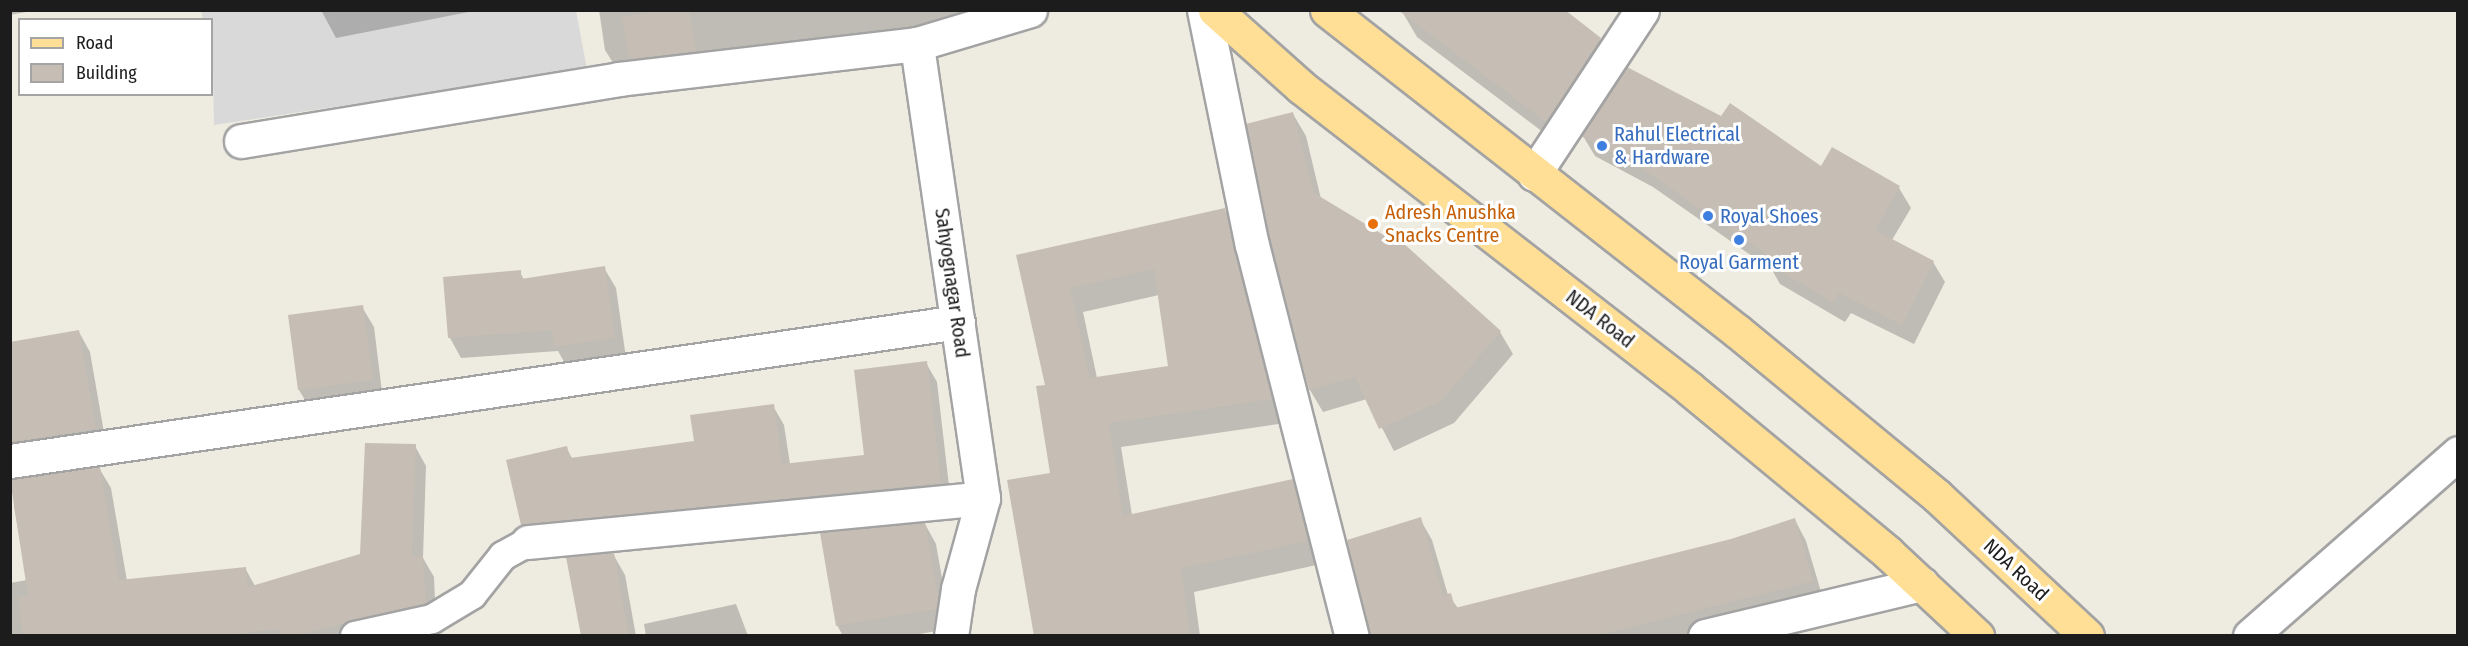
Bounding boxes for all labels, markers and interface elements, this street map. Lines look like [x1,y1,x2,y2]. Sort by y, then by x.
legend [18,18,213,96]
text: Road [76,32,113,54]
text: Building [76,62,137,84]
place label: Rahul Electrical & Hardware [1614,122,1740,169]
marker: Rahul Electrical & Hardware [1595,139,1609,153]
place label: Adresh Anushka Snacks Centre [1385,201,1516,248]
place label: Royal Shoes [1720,204,1819,228]
street label: Sahyognagar Road [930,207,974,359]
marker: Royal Shoes [1701,209,1715,223]
marker: Adresh Anushka Snacks Centre [1366,217,1380,231]
marker: Royal Garment [1732,233,1746,247]
place label: Royal Garment [1679,250,1799,274]
street label: NDA Road [1561,285,1639,353]
street label: NDA Road [1978,534,2054,606]

